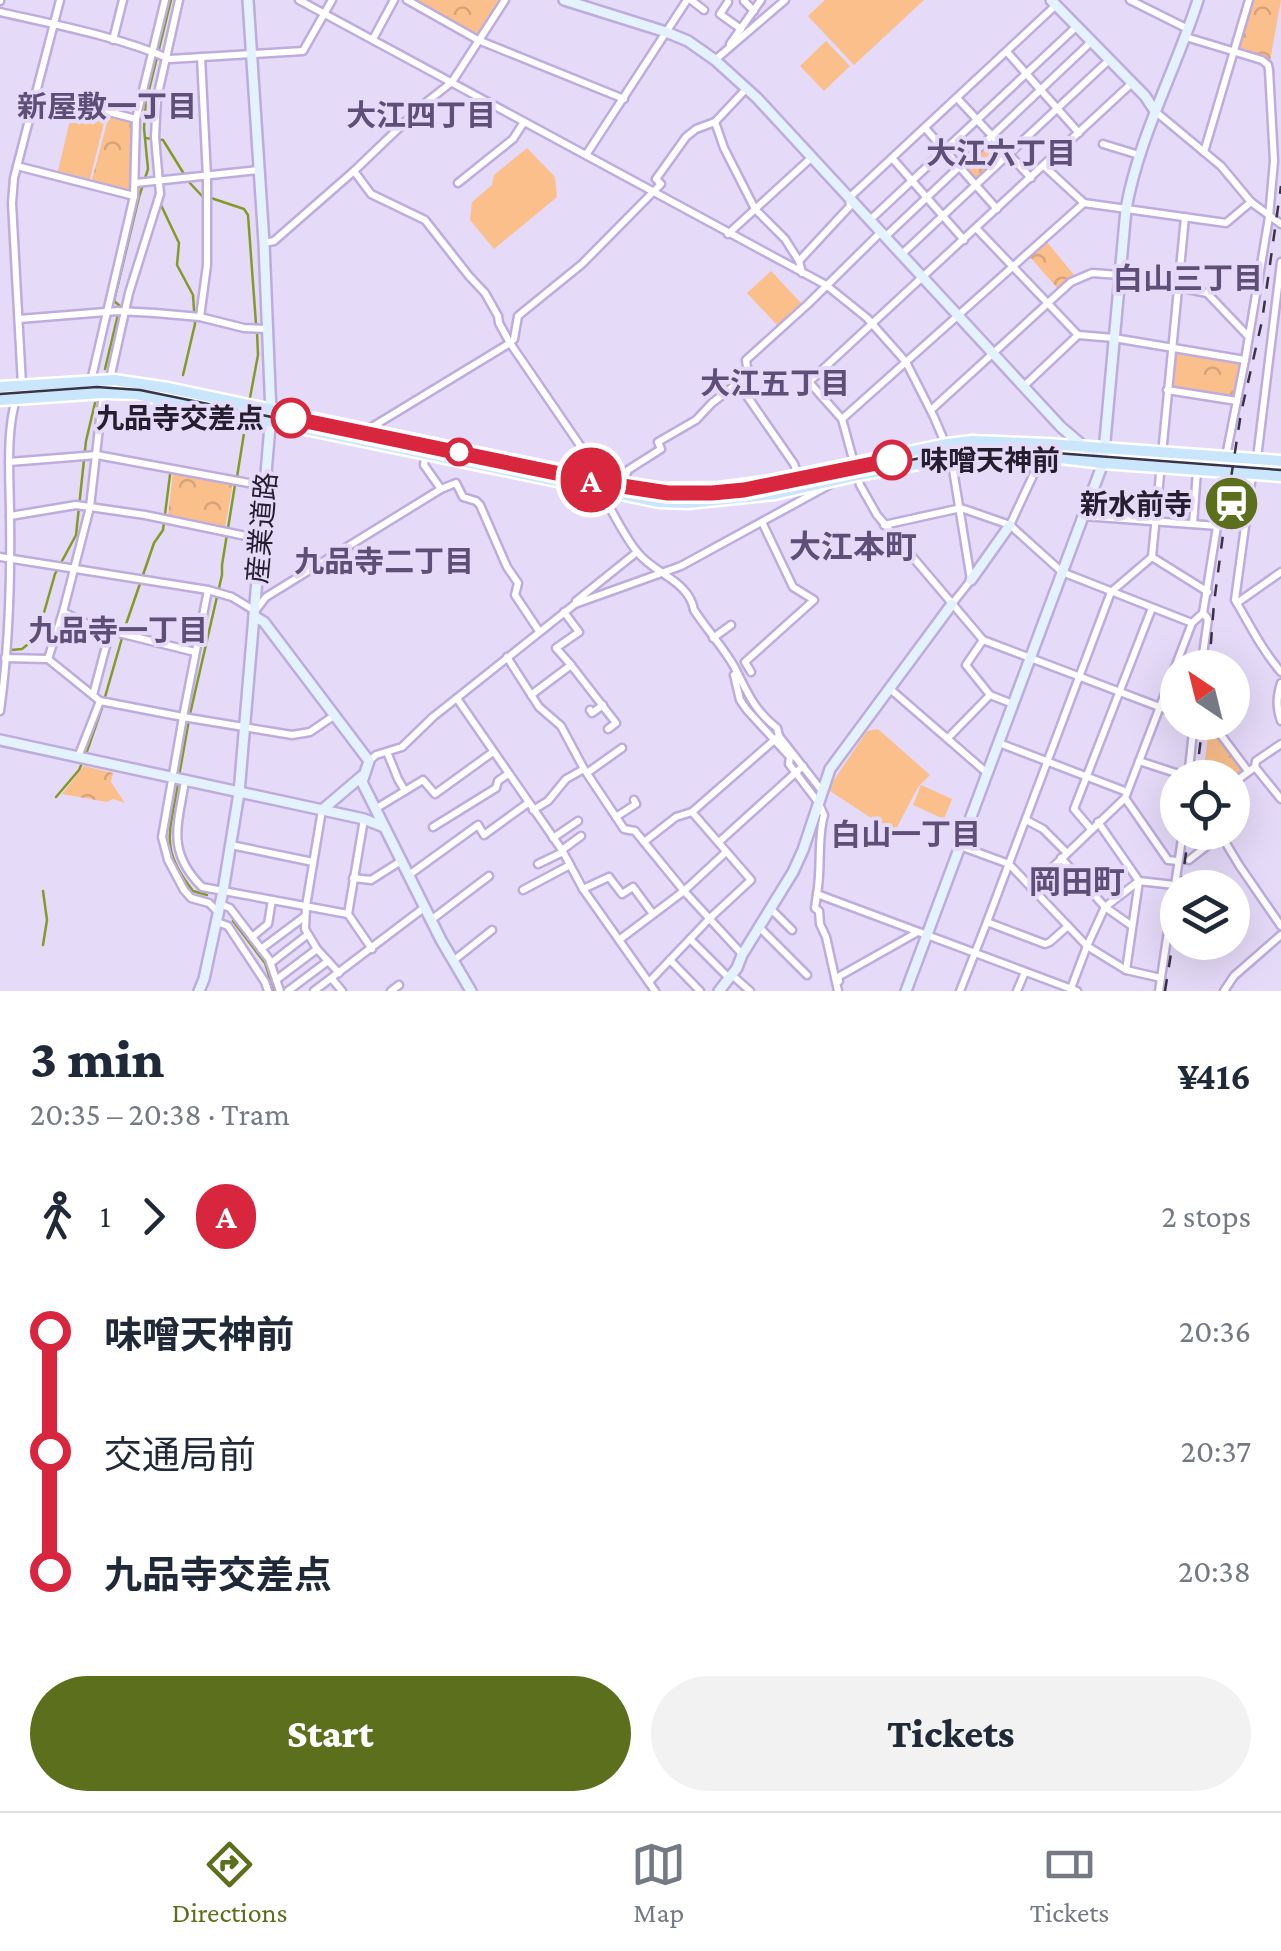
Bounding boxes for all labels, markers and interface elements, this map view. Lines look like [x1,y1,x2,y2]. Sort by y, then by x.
district label: 新屋敷一丁目 [17,90,197,123]
district label: 大江四丁目 [346,99,496,132]
district label: 大江六丁目 [926,137,1076,170]
district label: 白山三丁目 [1113,262,1263,295]
district label: 大江五丁目 [700,367,850,400]
marker: 九品寺交差点 [272,399,310,437]
place label: 九品寺交差点 [96,403,264,434]
unlabelled marker [446,439,472,465]
marker: 味噌天神前 [873,441,911,479]
place label: 味噌天神前 [920,445,1060,476]
line badge: A [558,448,624,512]
text: A [581,461,601,500]
street label: 産業道路 [242,471,282,585]
station icon: 新水前寺 [1201,474,1261,534]
place label: 新水前寺 [1080,489,1192,520]
district label: 大江本町 [789,529,917,565]
district label: 九品寺二丁目 [294,545,474,578]
district label: 九品寺一丁目 [28,614,208,647]
north arrow [1160,650,1250,740]
map controls [1160,650,1250,960]
button: locate [1160,760,1250,850]
district label: 白山一丁目 [831,818,981,851]
district label: 岡田町 [1029,864,1125,900]
button: layers [1160,870,1250,960]
text: 3 min [30,1028,164,1089]
text: ¥416 [1177,1055,1251,1097]
text: 20:35 – 20:38 · Tram [30,1096,290,1132]
icon: walk [30,1189,85,1244]
icon: forward [126,1189,181,1244]
text: A [216,1197,236,1236]
text: 1 [100,1198,111,1234]
text: 2 stops [1162,1198,1251,1234]
text: 20:36 [1179,1313,1251,1349]
text: 味噌天神前 [104,1314,294,1356]
text: 20:37 [1181,1433,1251,1469]
text: 交通局前 [104,1434,256,1476]
text: 20:38 [1178,1553,1251,1589]
text: 九品寺交差点 [104,1554,332,1596]
button: Start [30,1676,631,1791]
button: Tickets [651,1676,1251,1791]
tab: Directions [172,1837,288,1928]
tab: Map [631,1837,686,1928]
tab: Tickets [1030,1837,1109,1928]

